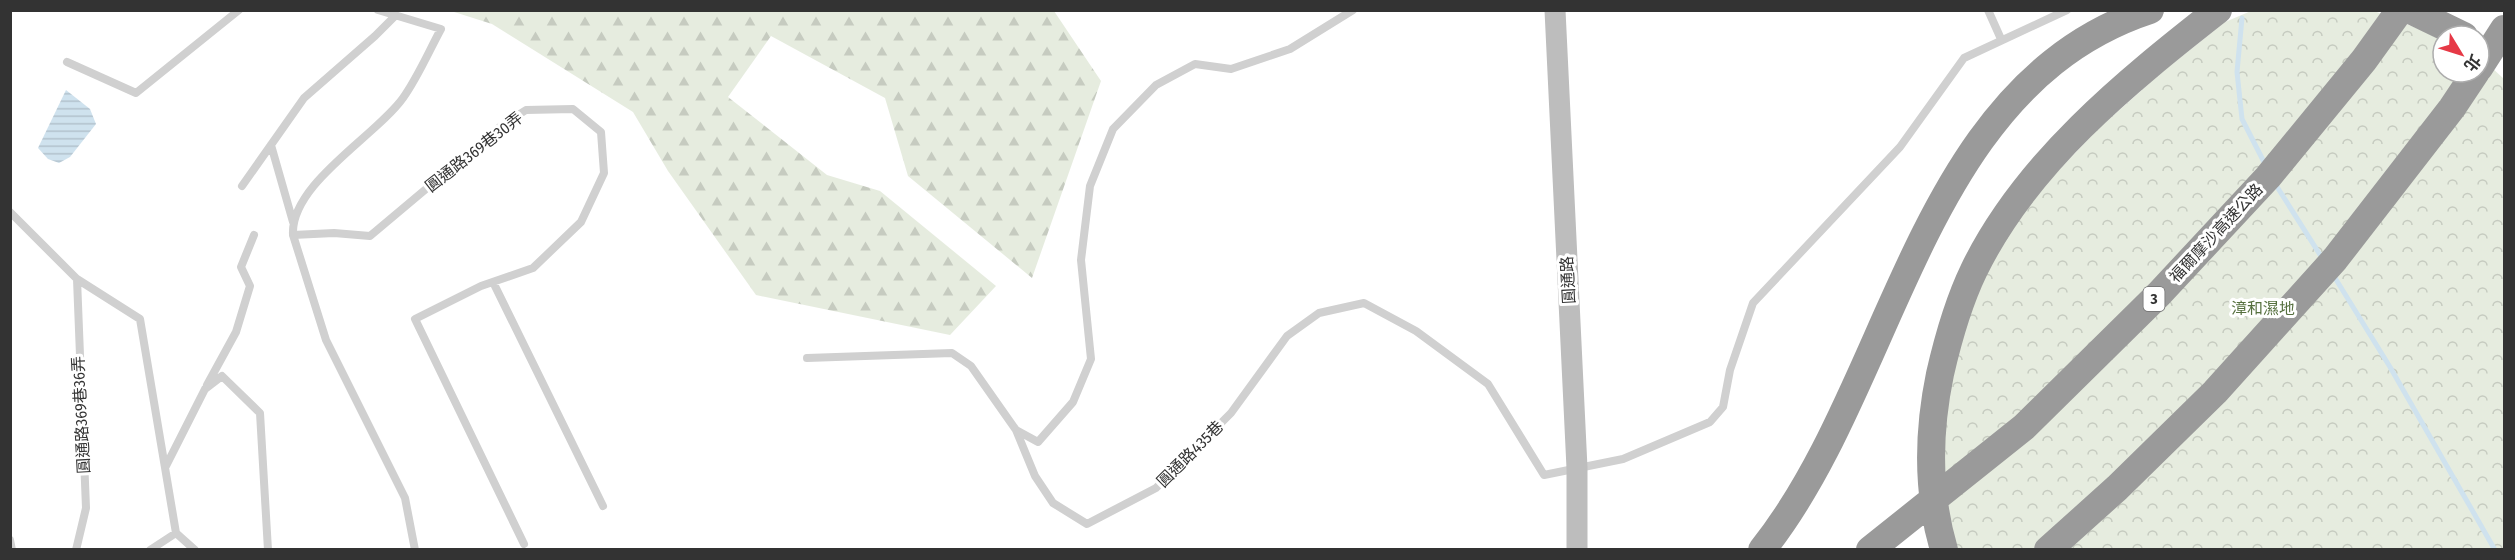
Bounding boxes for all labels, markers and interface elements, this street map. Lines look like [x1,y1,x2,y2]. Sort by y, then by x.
north arrow [2431,24,2491,84]
text: 北 [2460,51,2485,75]
street label: 圓通路369巷30弄 [422,108,526,196]
street label: 福爾摩沙高速公路 [2165,180,2267,286]
street label: 圓通路 [1557,256,1579,304]
road number: 3 [2144,287,2164,311]
park label: 漳和濕地 [2231,299,2295,318]
street label: 圓通路369巷36弄 [68,356,94,474]
street label: 圓通路435巷 [1153,417,1227,491]

